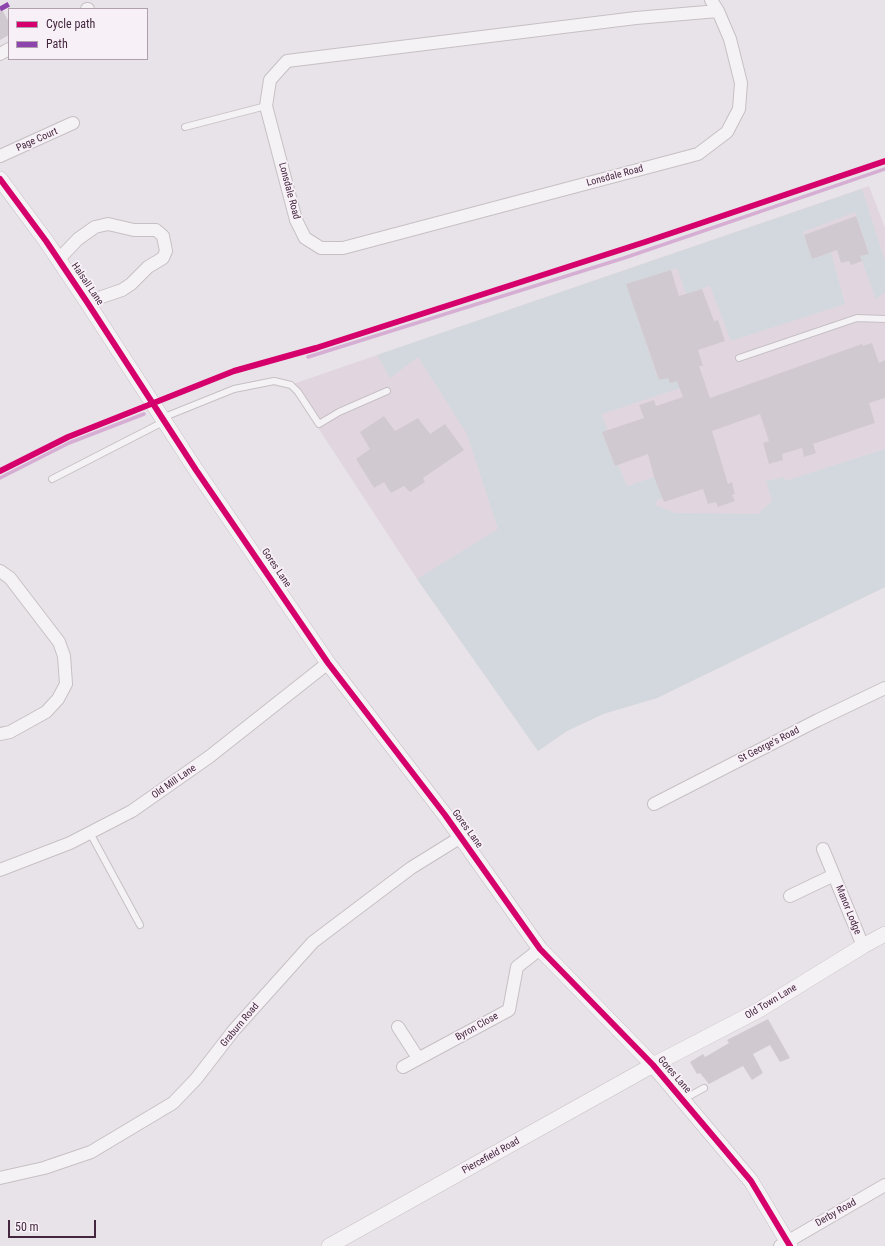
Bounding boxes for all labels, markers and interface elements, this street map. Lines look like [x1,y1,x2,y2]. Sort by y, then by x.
legend [8,8,148,60]
text: Cycle path [46,17,95,31]
text: Path [46,37,68,51]
street label: Page Court [14,126,60,154]
street label: Lonsdale Road [276,161,302,221]
street label: Lonsdale Road [585,163,645,189]
street label: Halsall Lane [68,260,106,308]
street label: Gores Lane [259,546,293,590]
street label: St George's Road [736,724,802,766]
street label: Old Mill Lane [150,762,198,802]
street label: Gores Lane [449,807,485,851]
street label: Manor Lodge [833,884,863,936]
street label: Old Town Lane [743,982,799,1022]
street label: Graburn Road [218,1001,262,1049]
street label: Byron Close [454,1010,500,1044]
street label: Gores Lane [655,1054,693,1096]
street label: Piercefield Road [460,1135,522,1177]
street label: Derby Road [814,1197,858,1229]
scale bar [10,1212,98,1238]
text: 50 m [15,1220,39,1234]

